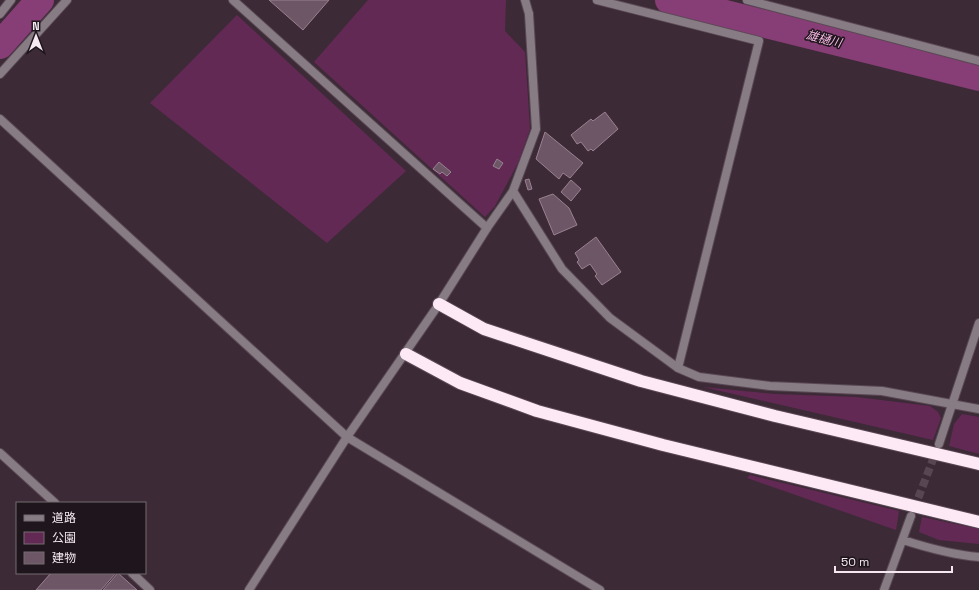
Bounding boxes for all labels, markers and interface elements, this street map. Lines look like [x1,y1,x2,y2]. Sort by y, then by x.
north arrow [16,16,56,56]
text: N [32,19,40,33]
water label: 雄樋川 [805,27,845,52]
legend [16,502,146,574]
text: 道路 [52,510,76,526]
text: 公園 [52,530,76,546]
scale bar [835,548,952,574]
text: 建物 [52,550,76,566]
text: 50 m [841,554,869,570]

